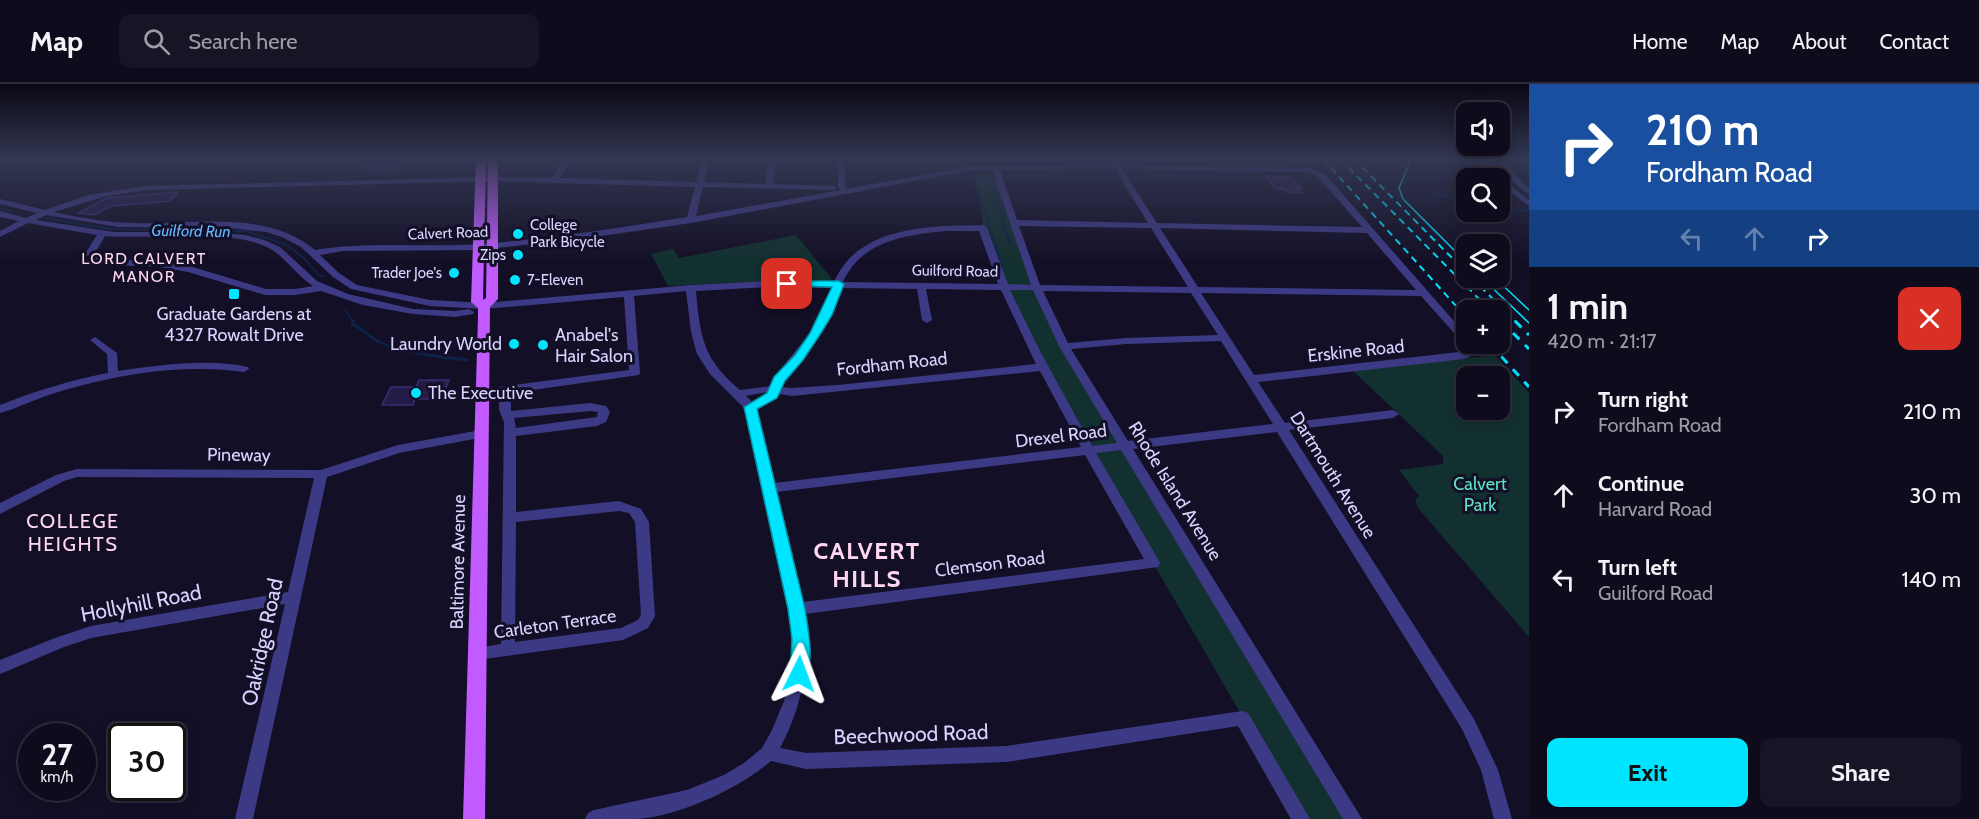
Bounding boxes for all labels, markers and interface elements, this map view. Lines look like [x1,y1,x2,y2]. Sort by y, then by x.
search box [119,14,539,68]
text: Map [30,24,83,58]
icon: search [140,25,173,58]
text: Search here [188,28,297,55]
text: Home [1632,29,1688,54]
text: Map [1721,29,1759,54]
text: About [1792,29,1846,54]
text: Contact [1879,29,1949,54]
map controls [1456,102,1510,420]
button: sound [1456,102,1510,156]
text: 210 m [1646,104,1759,156]
icon: right [1547,108,1625,186]
text: Fordham Road [1646,156,1813,189]
button: search [1456,168,1510,222]
place label: College Park Bicycle [530,216,605,251]
water label: Guilford Run [151,221,231,241]
icon: left [1675,222,1708,255]
icon: ahead [1738,222,1771,255]
icon: right [1801,222,1834,255]
street label: Calvert Road [407,223,489,243]
marker: College Park Bicycle [511,227,525,241]
button: layers [1456,234,1510,288]
place label: Zips [480,246,506,264]
marker: Zips [511,248,525,262]
district label: LORD CALVERT MANOR [81,249,207,286]
pin [761,258,812,309]
street label: Guilford Road [912,261,998,281]
place label: Trader Joe's [371,264,442,282]
marker: Trader Joe's [447,266,461,280]
icon: arrive [770,267,803,300]
place label: 7-Eleven [527,271,583,289]
marker: 7-Eleven [508,273,522,287]
text: 1 min [1547,284,1628,328]
marker: Graduate Gardens at 4327 Rowalt Drive [227,287,241,301]
button: close [1898,287,1961,350]
button: + [1456,300,1510,354]
place label: Graduate Gardens at 4327 Rowalt Drive [157,303,311,346]
place label: Anabel's Hair Salon [555,324,633,367]
text: 420 m · 21:17 [1547,329,1657,353]
place label: Laundry World [390,333,502,355]
street label: Erskine Road [1307,335,1405,367]
marker: Laundry World [507,337,521,351]
marker: Anabel's Hair Salon [536,338,550,352]
street label: Fordham Road [836,347,948,381]
button: − [1456,366,1510,420]
place label: The Executive [428,382,533,404]
marker: The Executive [409,386,423,400]
text: Turn right [1598,386,1688,413]
icon: right [1547,395,1580,428]
text: 210 m [1903,398,1961,425]
street label: Dartmouth Avenue [1285,408,1381,542]
text: Fordham Road [1598,413,1722,437]
street label: Rhode Island Avenue [1123,417,1227,565]
street label: Drexel Road [1014,419,1108,453]
street label: Pineway [207,443,271,467]
text: Continue [1598,470,1684,497]
park label: Calvert Park [1453,473,1507,516]
icon: ahead [1547,479,1580,512]
text: 30 m [1909,482,1961,509]
street label: Baltimore Avenue [446,494,470,630]
text: Harvard Road [1598,497,1712,521]
district label: COLLEGE HEIGHTS [26,509,120,556]
district label: CALVERT HILLS [814,536,920,593]
street label: Clemson Road [934,546,1046,582]
text: Turn left [1598,554,1677,581]
icon: left [1547,563,1580,596]
text: 140 m [1902,566,1961,593]
street label: Oakridge Road [236,576,288,708]
street label: Hollyhill Road [78,579,204,627]
text: Guilford Road [1598,581,1713,605]
street label: Carleton Terrace [492,605,618,643]
position arrow [767,642,831,706]
street label: Beechwood Road [833,719,989,749]
speed limit sign: 30 [108,723,186,801]
text: 27 [41,736,73,773]
button: Exit [1547,738,1748,807]
button: Share [1760,738,1961,807]
text: km/h [41,768,73,786]

